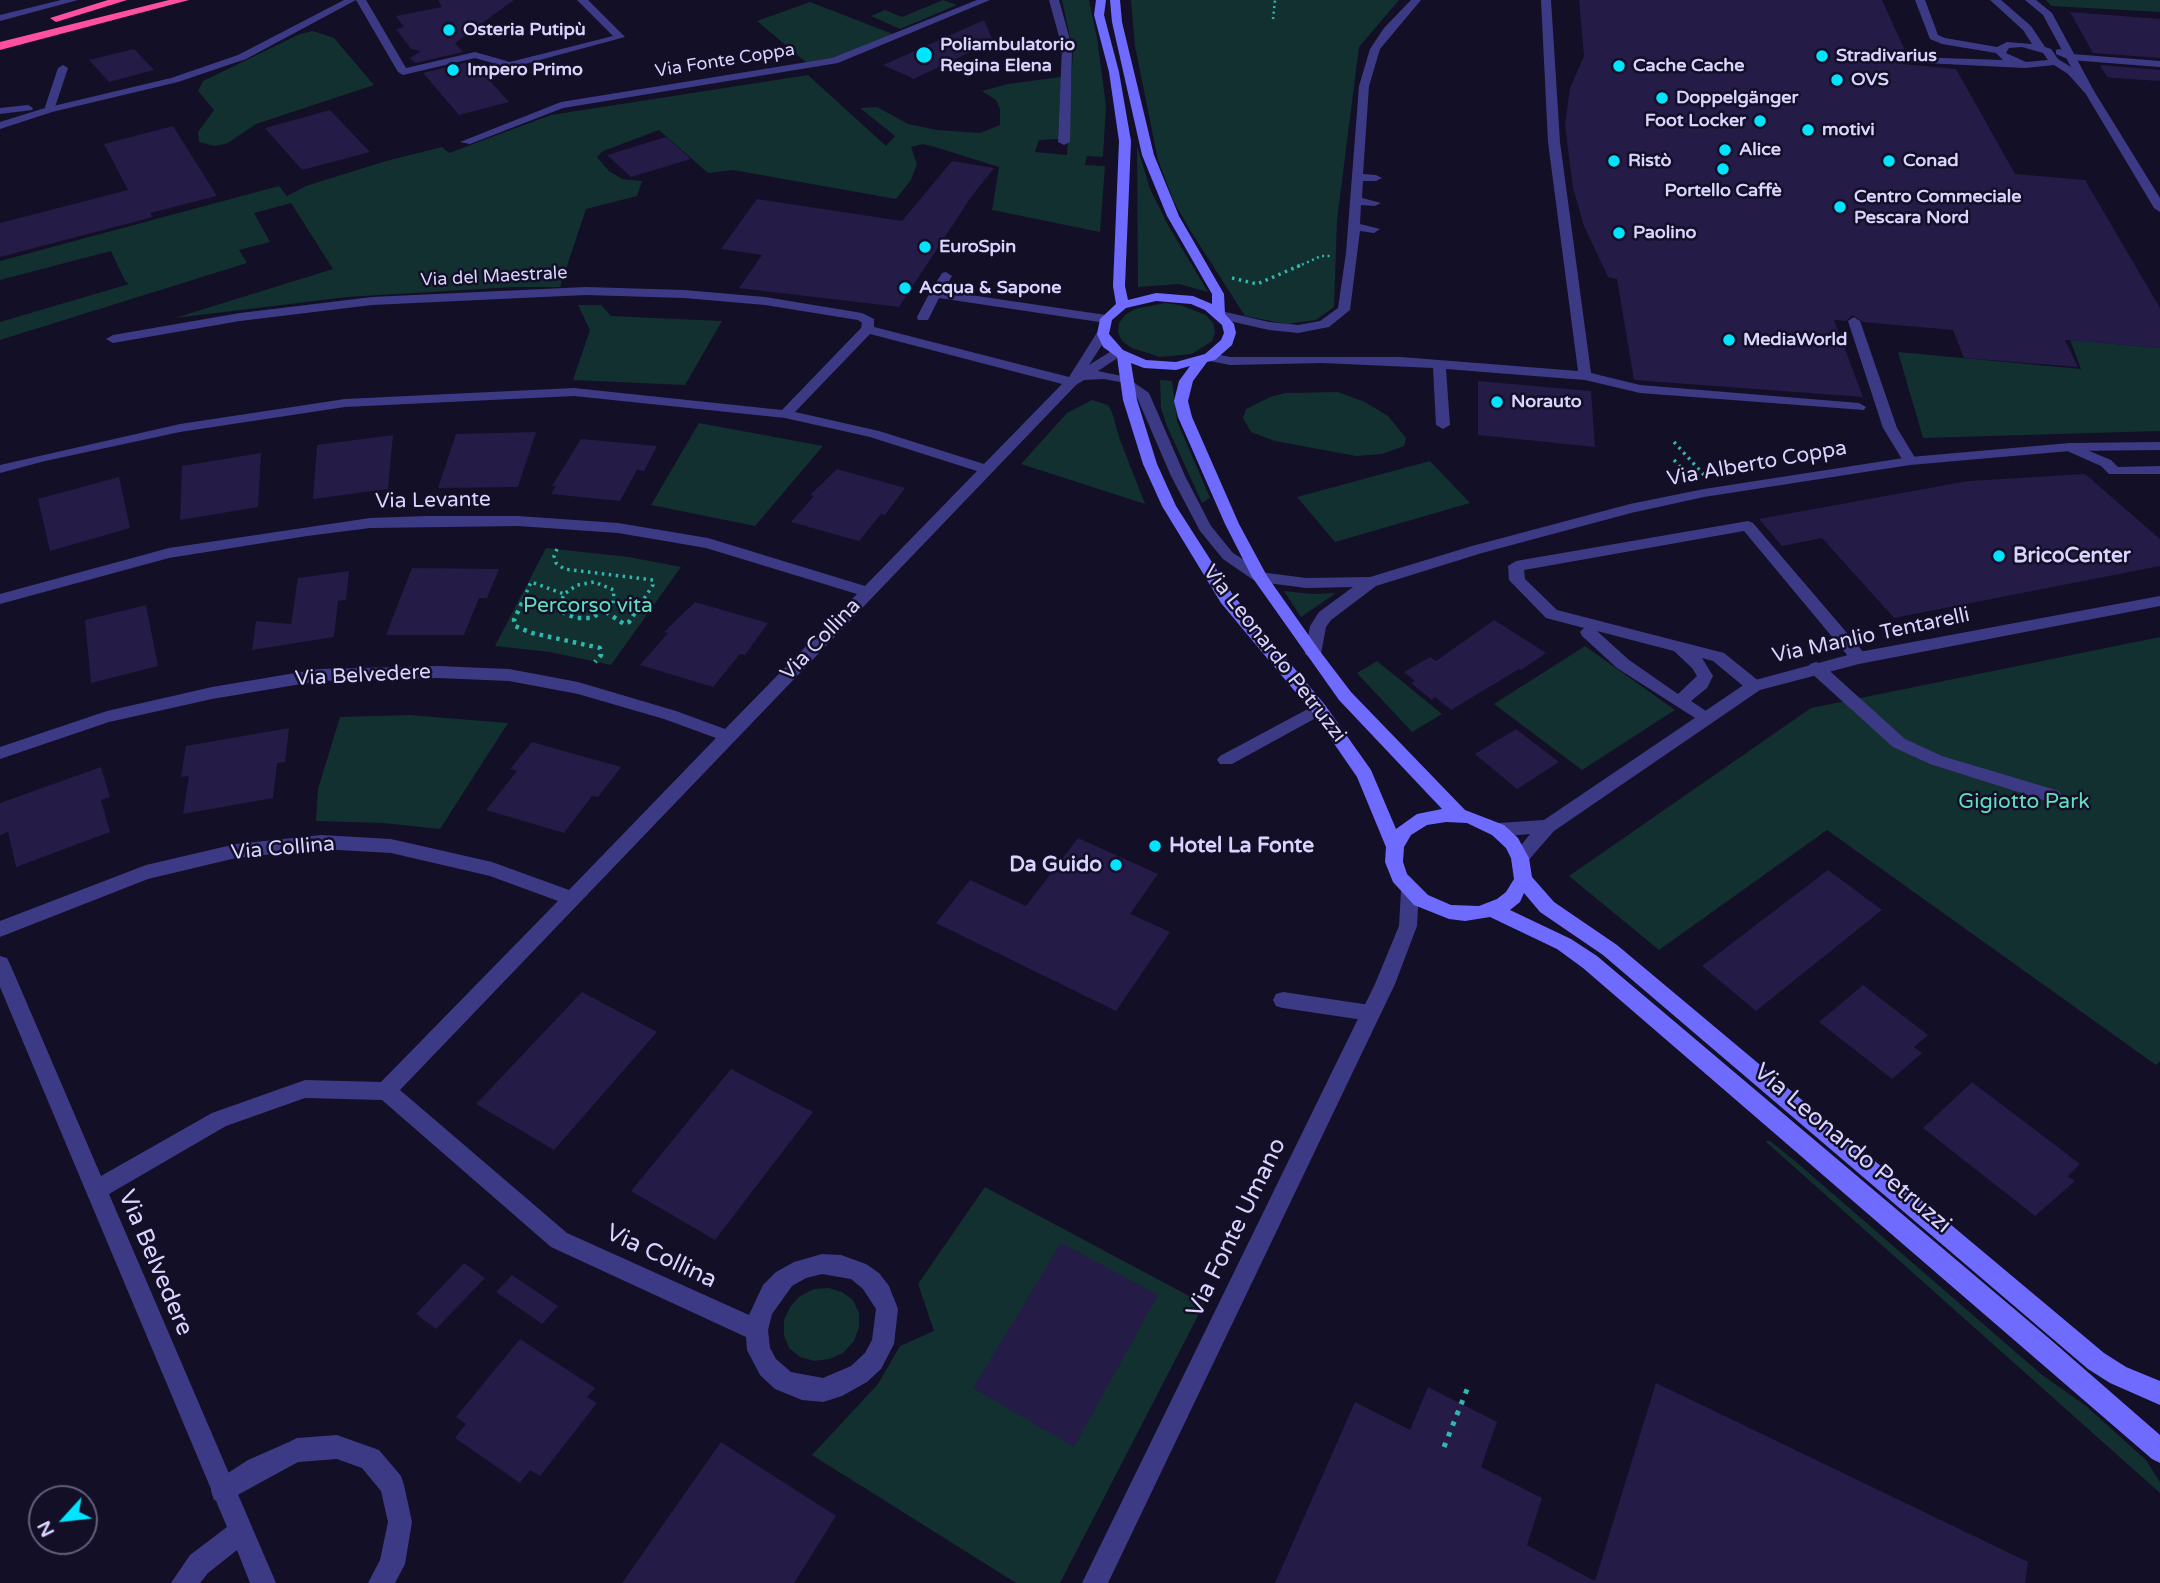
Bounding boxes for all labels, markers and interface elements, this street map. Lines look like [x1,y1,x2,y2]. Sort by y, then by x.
place label: Osteria Putipù [463,19,586,41]
marker: Osteria Putipù [441,22,457,38]
place label: Poliambulatorio Regina Elena [940,34,1075,76]
street label: Via Fonte Coppa [654,39,796,83]
marker: Poliambulatorio Regina Elena [914,45,934,65]
place label: Stradivarius [1836,45,1937,67]
marker: Stradivarius [1814,48,1830,64]
place label: Cache Cache [1633,55,1744,77]
marker: Cache Cache [1611,58,1627,74]
place label: Impero Primo [467,59,583,81]
marker: Impero Primo [445,62,461,78]
place label: OVS [1851,69,1889,91]
marker: OVS [1829,72,1845,88]
place label: Doppelgänger [1676,87,1798,109]
marker: Doppelgänger [1654,90,1670,106]
place label: Foot Locker [1645,110,1746,132]
marker: Foot Locker [1752,113,1768,129]
place label: motivi [1822,119,1875,141]
marker: motivi [1800,122,1816,138]
place label: Alice [1739,139,1781,161]
marker: Alice [1717,142,1733,158]
place label: Ristò [1628,150,1672,172]
place label: Conad [1903,150,1959,172]
marker: Ristò [1606,153,1622,169]
marker: Conad [1881,153,1897,169]
marker: Portello Caffè [1715,161,1731,177]
place label: Portello Caffè [1664,180,1782,202]
place label: Centro Commeciale Pescara Nord [1854,186,2022,228]
marker: Centro Commeciale Pescara Nord [1832,199,1848,215]
place label: Paolino [1633,222,1697,244]
marker: Paolino [1611,225,1627,241]
place label: EuroSpin [939,236,1016,258]
marker: EuroSpin [917,239,933,255]
street label: Via del Maestrale [420,262,568,292]
place label: Acqua & Sapone [919,277,1061,299]
marker: Acqua & Sapone [897,280,913,296]
place label: MediaWorld [1743,329,1847,351]
marker: MediaWorld [1721,332,1737,348]
place label: Norauto [1511,391,1582,413]
marker: Norauto [1489,394,1505,410]
street label: Via Alberto Coppa [1665,436,1849,492]
street label: Via Levante [375,487,491,515]
place label: BricoCenter [2013,543,2131,569]
marker: BricoCenter [1991,548,2007,564]
street label: Via Leonardo Petruzzi [1197,560,1351,748]
park label: Percorso vita [523,593,653,619]
street label: Via Collina [776,594,866,686]
street label: Via Manlio Tentarelli [1770,603,1972,669]
street label: Via Belvedere [294,660,432,692]
park label: Gigiotto Park [1958,789,2090,815]
street label: Via Collina [230,832,336,866]
place label: Hotel La Fonte [1169,833,1314,859]
marker: Hotel La Fonte [1147,838,1163,854]
place label: Da Guido [1009,852,1102,878]
marker: Da Guido [1108,857,1124,873]
street label: Via Leonardo Petruzzi [1747,1058,1957,1240]
street label: Via Fonte Umano [1181,1134,1293,1322]
street label: Via Belvedere [111,1186,199,1340]
street label: Via Collina [601,1219,721,1295]
north arrow [28,1485,98,1555]
text: N [33,1517,59,1540]

